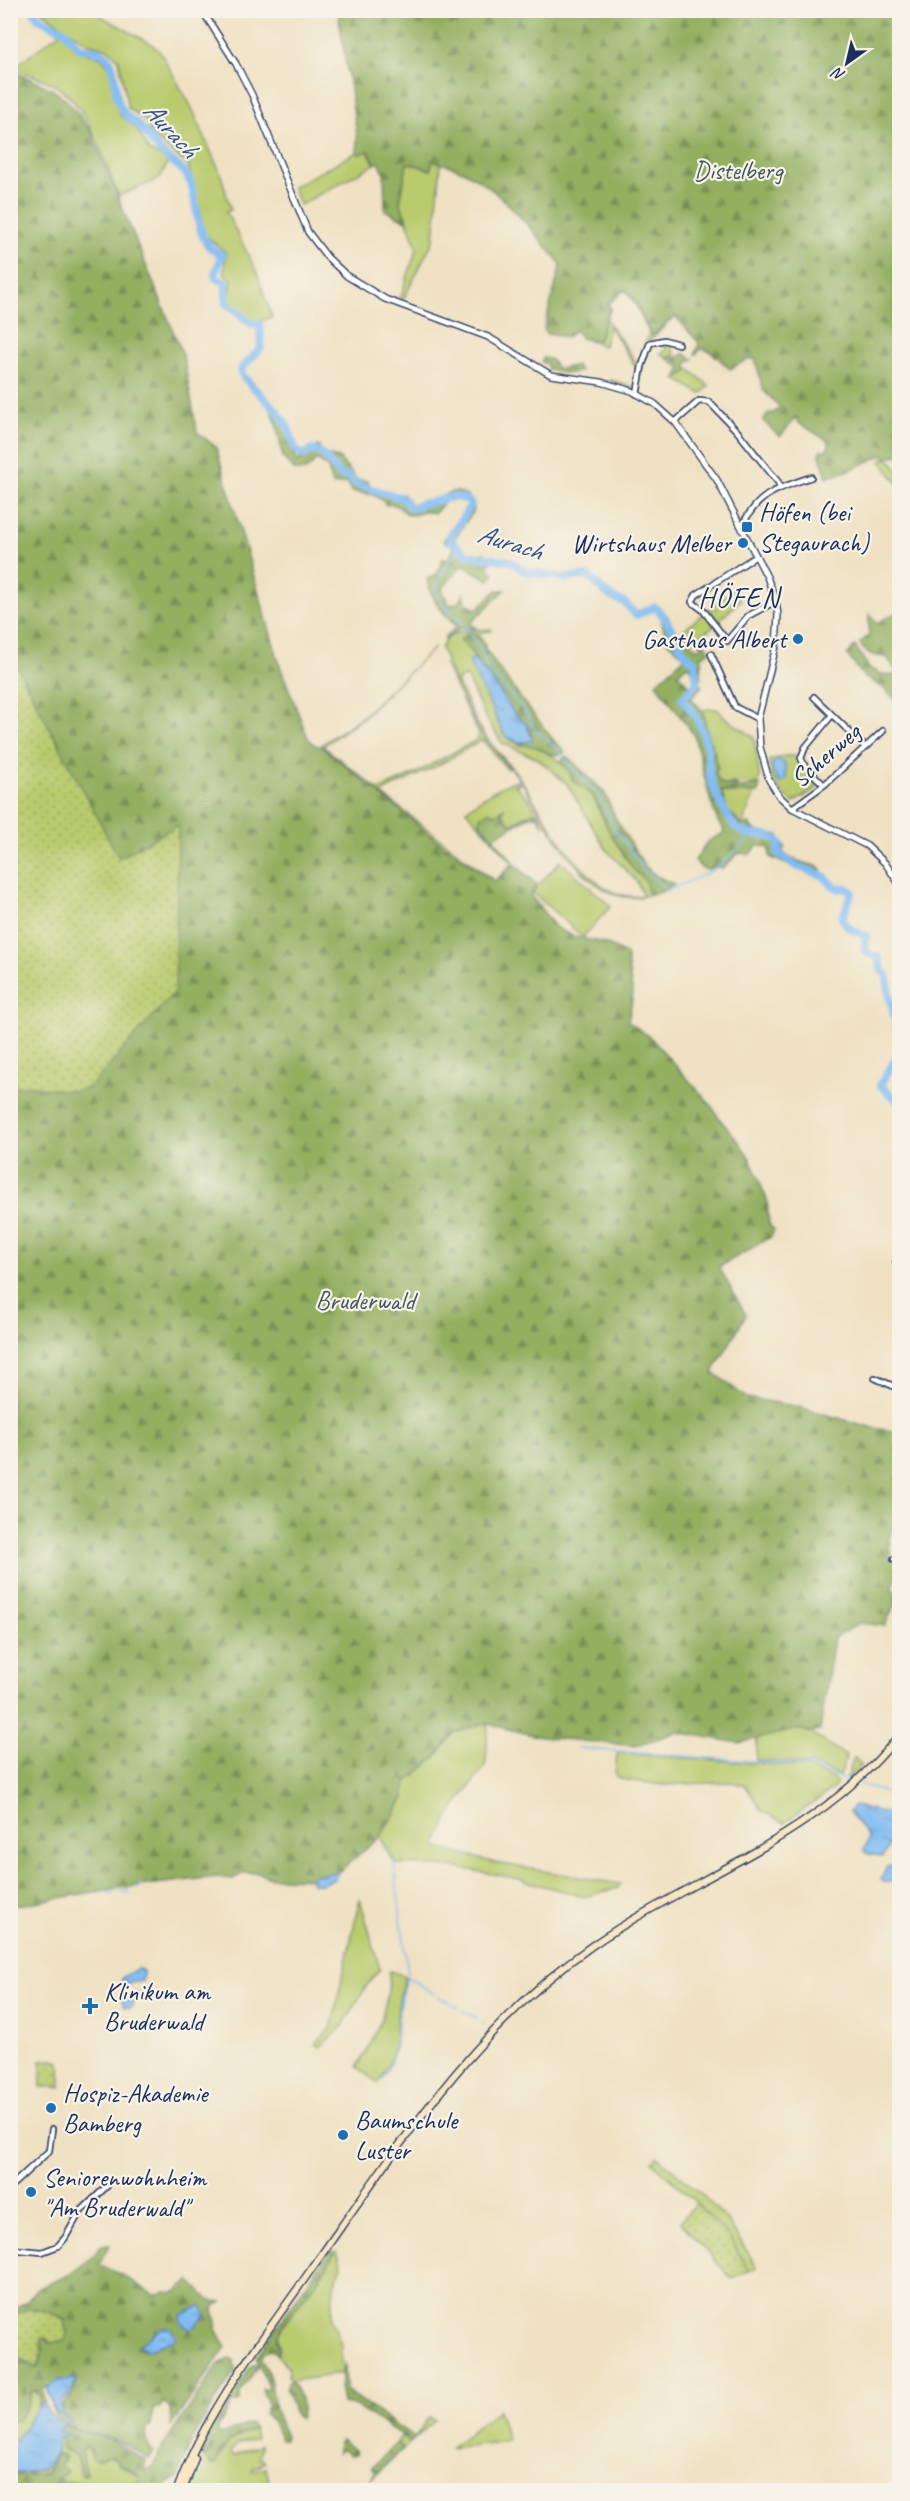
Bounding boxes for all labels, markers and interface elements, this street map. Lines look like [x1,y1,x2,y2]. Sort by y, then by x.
north arrow [817,33,877,93]
text: N [827,62,849,86]
water label: Aurach [136,93,207,166]
park label: Distelberg [694,154,784,187]
place label: Höfen (bei Stegaurach) [759,496,870,559]
water label: Aurach [474,516,548,568]
marker: Höfen (bei Stegaurach) [740,520,754,534]
place label: Wirtshaus Melber [572,527,733,560]
marker: Wirtshaus Melber [736,536,750,550]
district label: HÖFEN [698,580,782,615]
place label: Gasthaus Albert [642,623,788,656]
marker: Gasthaus Albert [791,632,805,646]
street label: Scherweg [784,715,868,795]
park label: Bruderwald [315,1284,418,1317]
place label: Klinikum am Bruderwald [104,1975,212,2038]
marker: Klinikum am Bruderwald [81,1997,99,2015]
place label: Hospiz-Akademie Bamberg [63,2077,210,2140]
marker: Hospiz-Akademie Bamberg [44,2101,58,2115]
place label: Baumschule Luster [355,2104,460,2167]
marker: Baumschule Luster [336,2128,350,2142]
place label: Seniorenwohnheim "Am Bruderwald" [43,2161,208,2224]
marker: Seniorenwohnheim "Am Bruderwald" [24,2185,38,2199]

